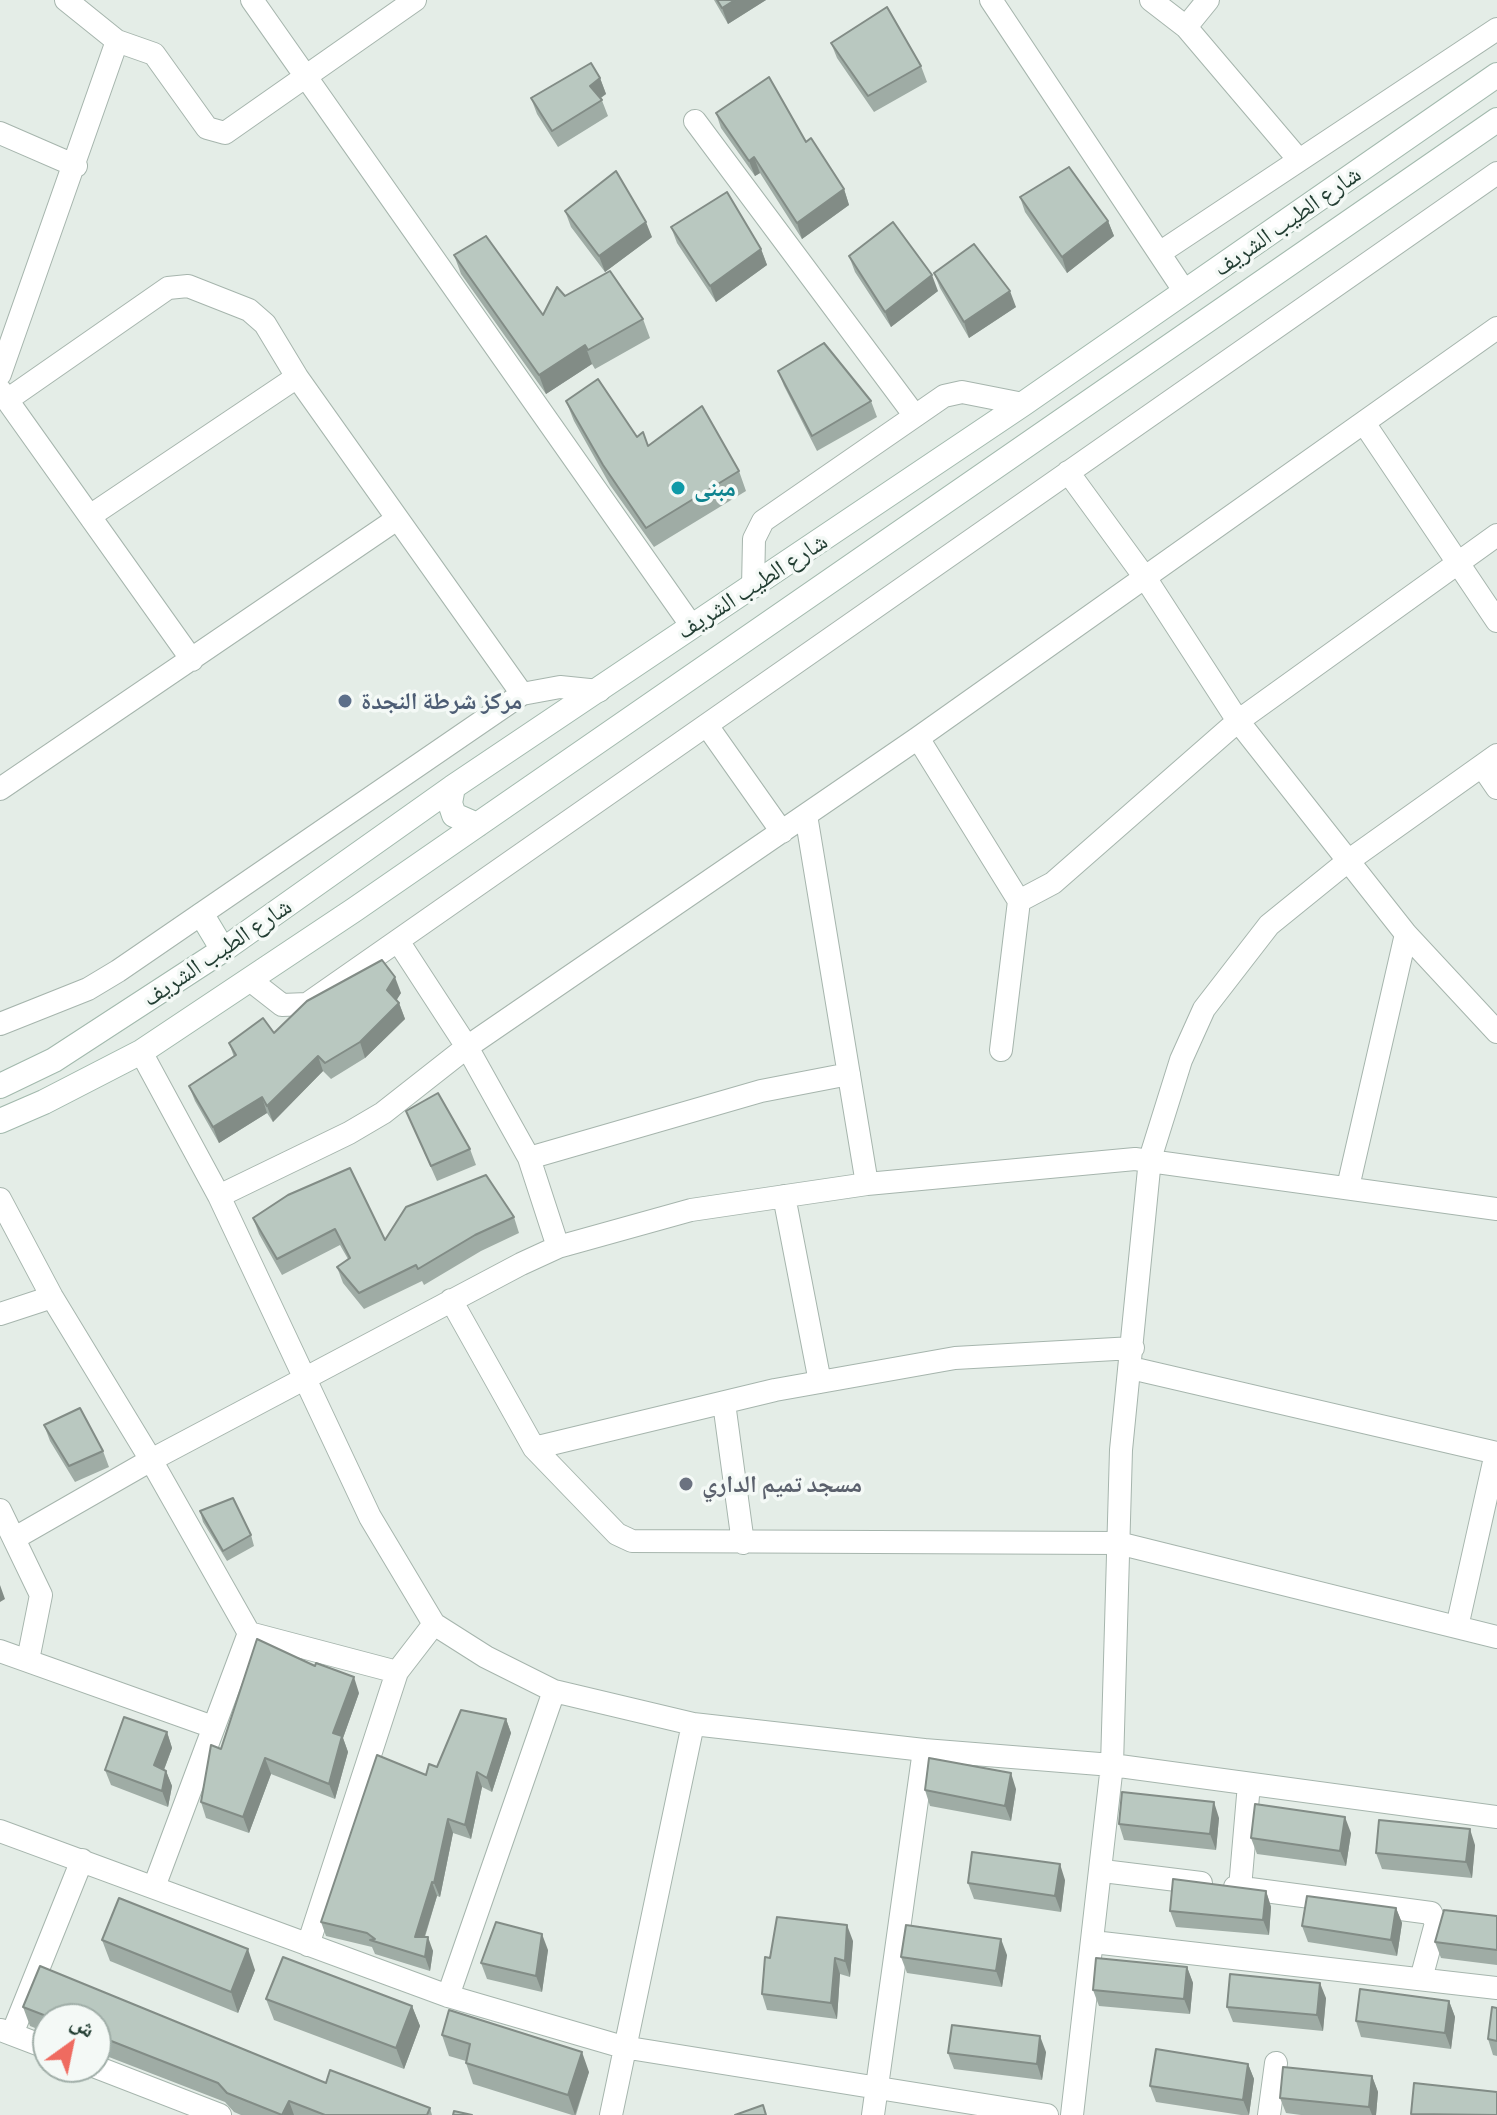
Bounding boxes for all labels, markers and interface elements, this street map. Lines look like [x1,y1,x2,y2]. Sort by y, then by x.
street label: شارع الطيب الشريف [1208,159,1366,283]
place label: مبنى [694,474,736,502]
marker: مبنى [669,479,687,497]
street label: شارع الطيب الشريف [671,527,833,645]
place label: مركز شرطة النجدة [361,687,522,715]
marker: مركز شرطة النجدة [336,692,354,710]
street label: شارع الطيب الشريف [137,892,297,1012]
place label: مسجد تميم الداري [702,1470,862,1498]
marker: مسجد تميم الداري [677,1475,695,1493]
north arrow [32,2003,112,2083]
text: ش [67,2007,101,2042]

